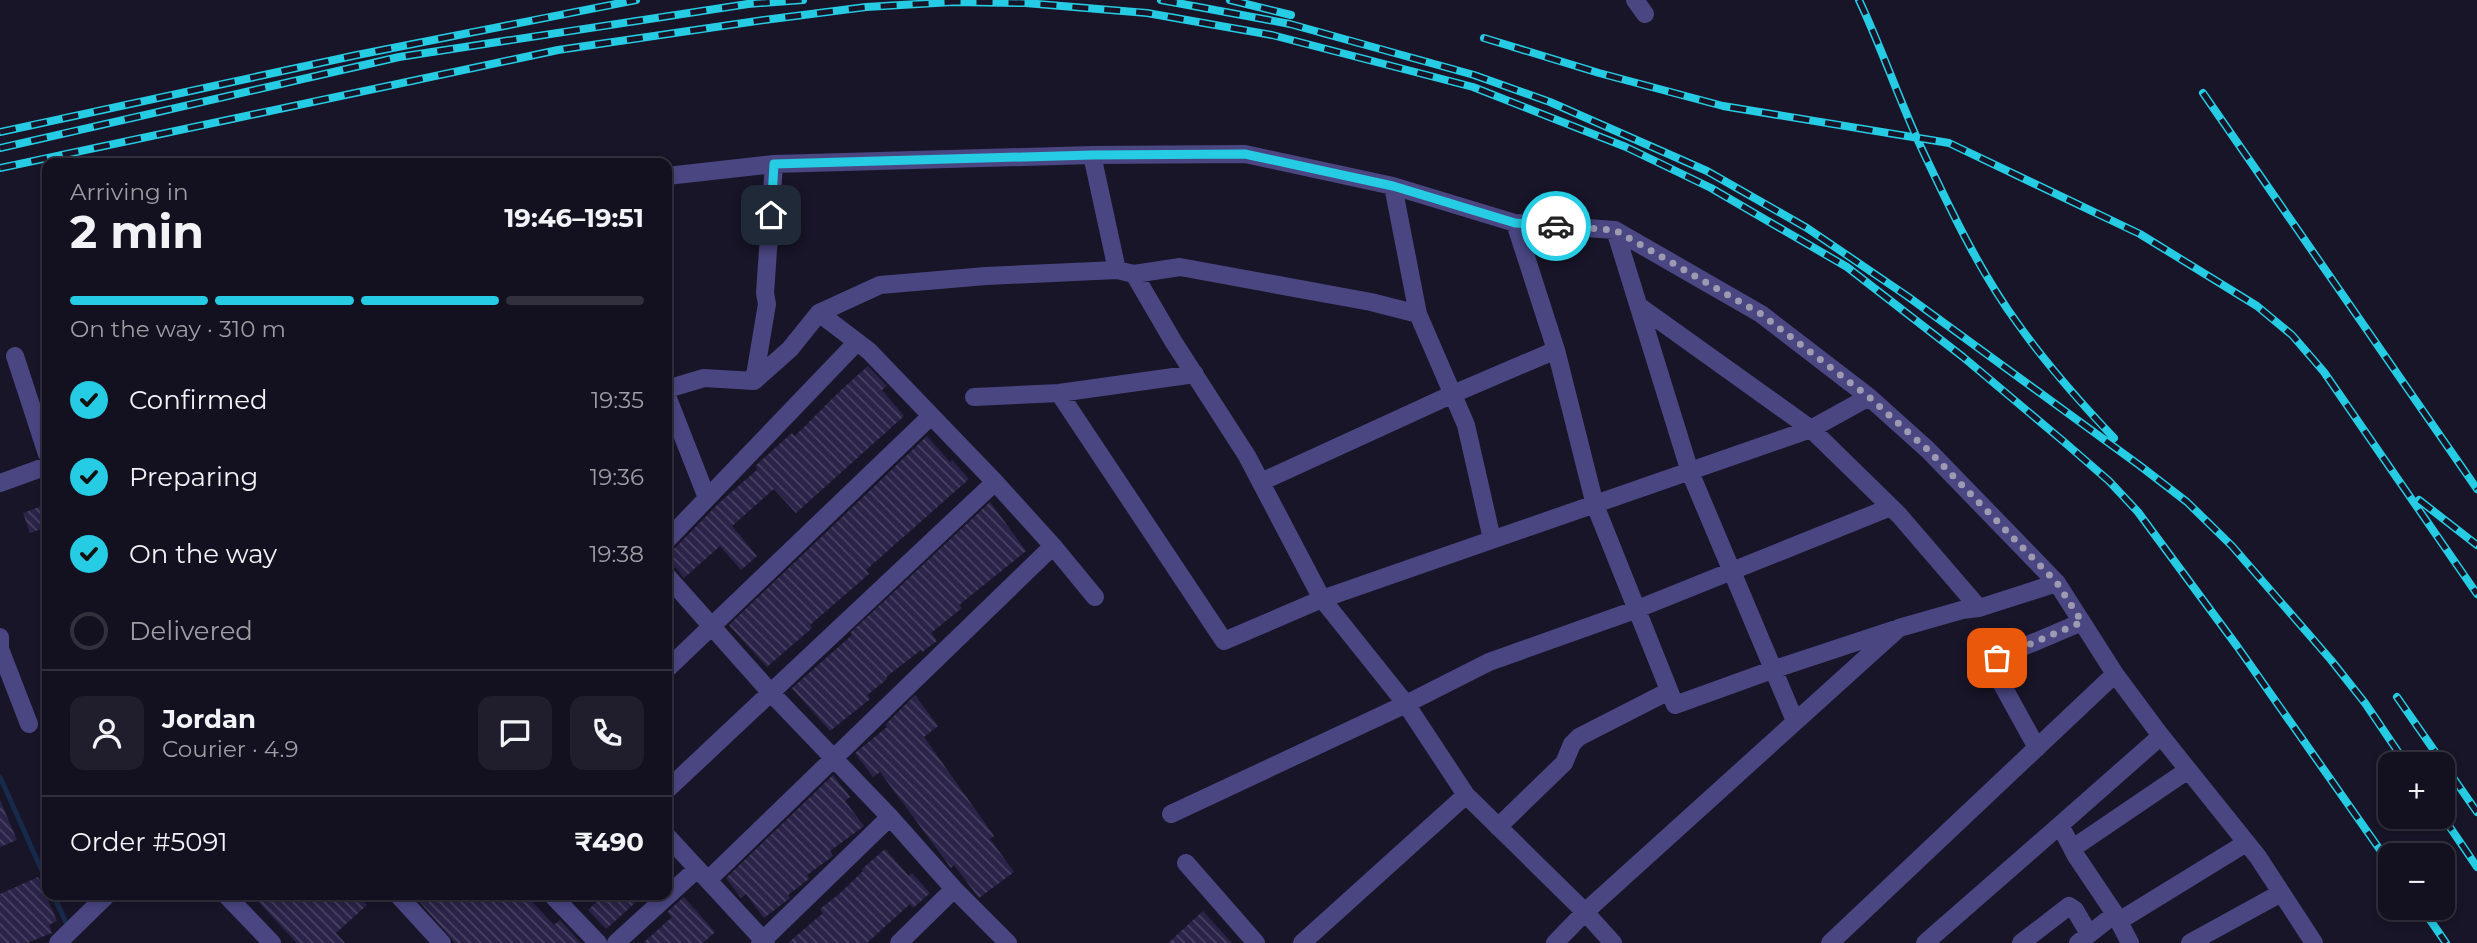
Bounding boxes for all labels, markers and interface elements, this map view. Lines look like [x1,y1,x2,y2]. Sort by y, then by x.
text: Arriving in [70,178,189,206]
pin [741,185,801,245]
courier [1521,191,1591,261]
icon: home [752,196,790,234]
text: 19:46–19:51 [504,202,644,234]
text: 2 min [70,203,204,260]
icon: car [1537,207,1575,245]
text: On the way · 310 m [70,315,286,343]
icon: check [70,381,108,419]
text: Confirmed [129,384,268,416]
text: 19:35 [591,386,644,414]
icon: check [70,458,108,496]
text: Preparing [129,461,258,493]
text: 19:36 [590,463,644,491]
icon: check [70,535,108,573]
text: On the way [129,538,277,570]
text: 19:38 [589,540,644,568]
text: Delivered [129,615,253,647]
pin [1967,628,2027,688]
icon: bag [1978,639,2016,677]
button: person [70,696,144,770]
button: chat [478,696,552,770]
button: phone [570,696,644,770]
text: Jordan [162,703,256,735]
text: Courier · 4.9 [162,735,298,763]
map controls [2378,752,2455,920]
button: + [2378,752,2455,829]
text: Order #5091 [70,826,228,858]
text: ₹490 [574,826,644,858]
button: − [2378,843,2455,920]

